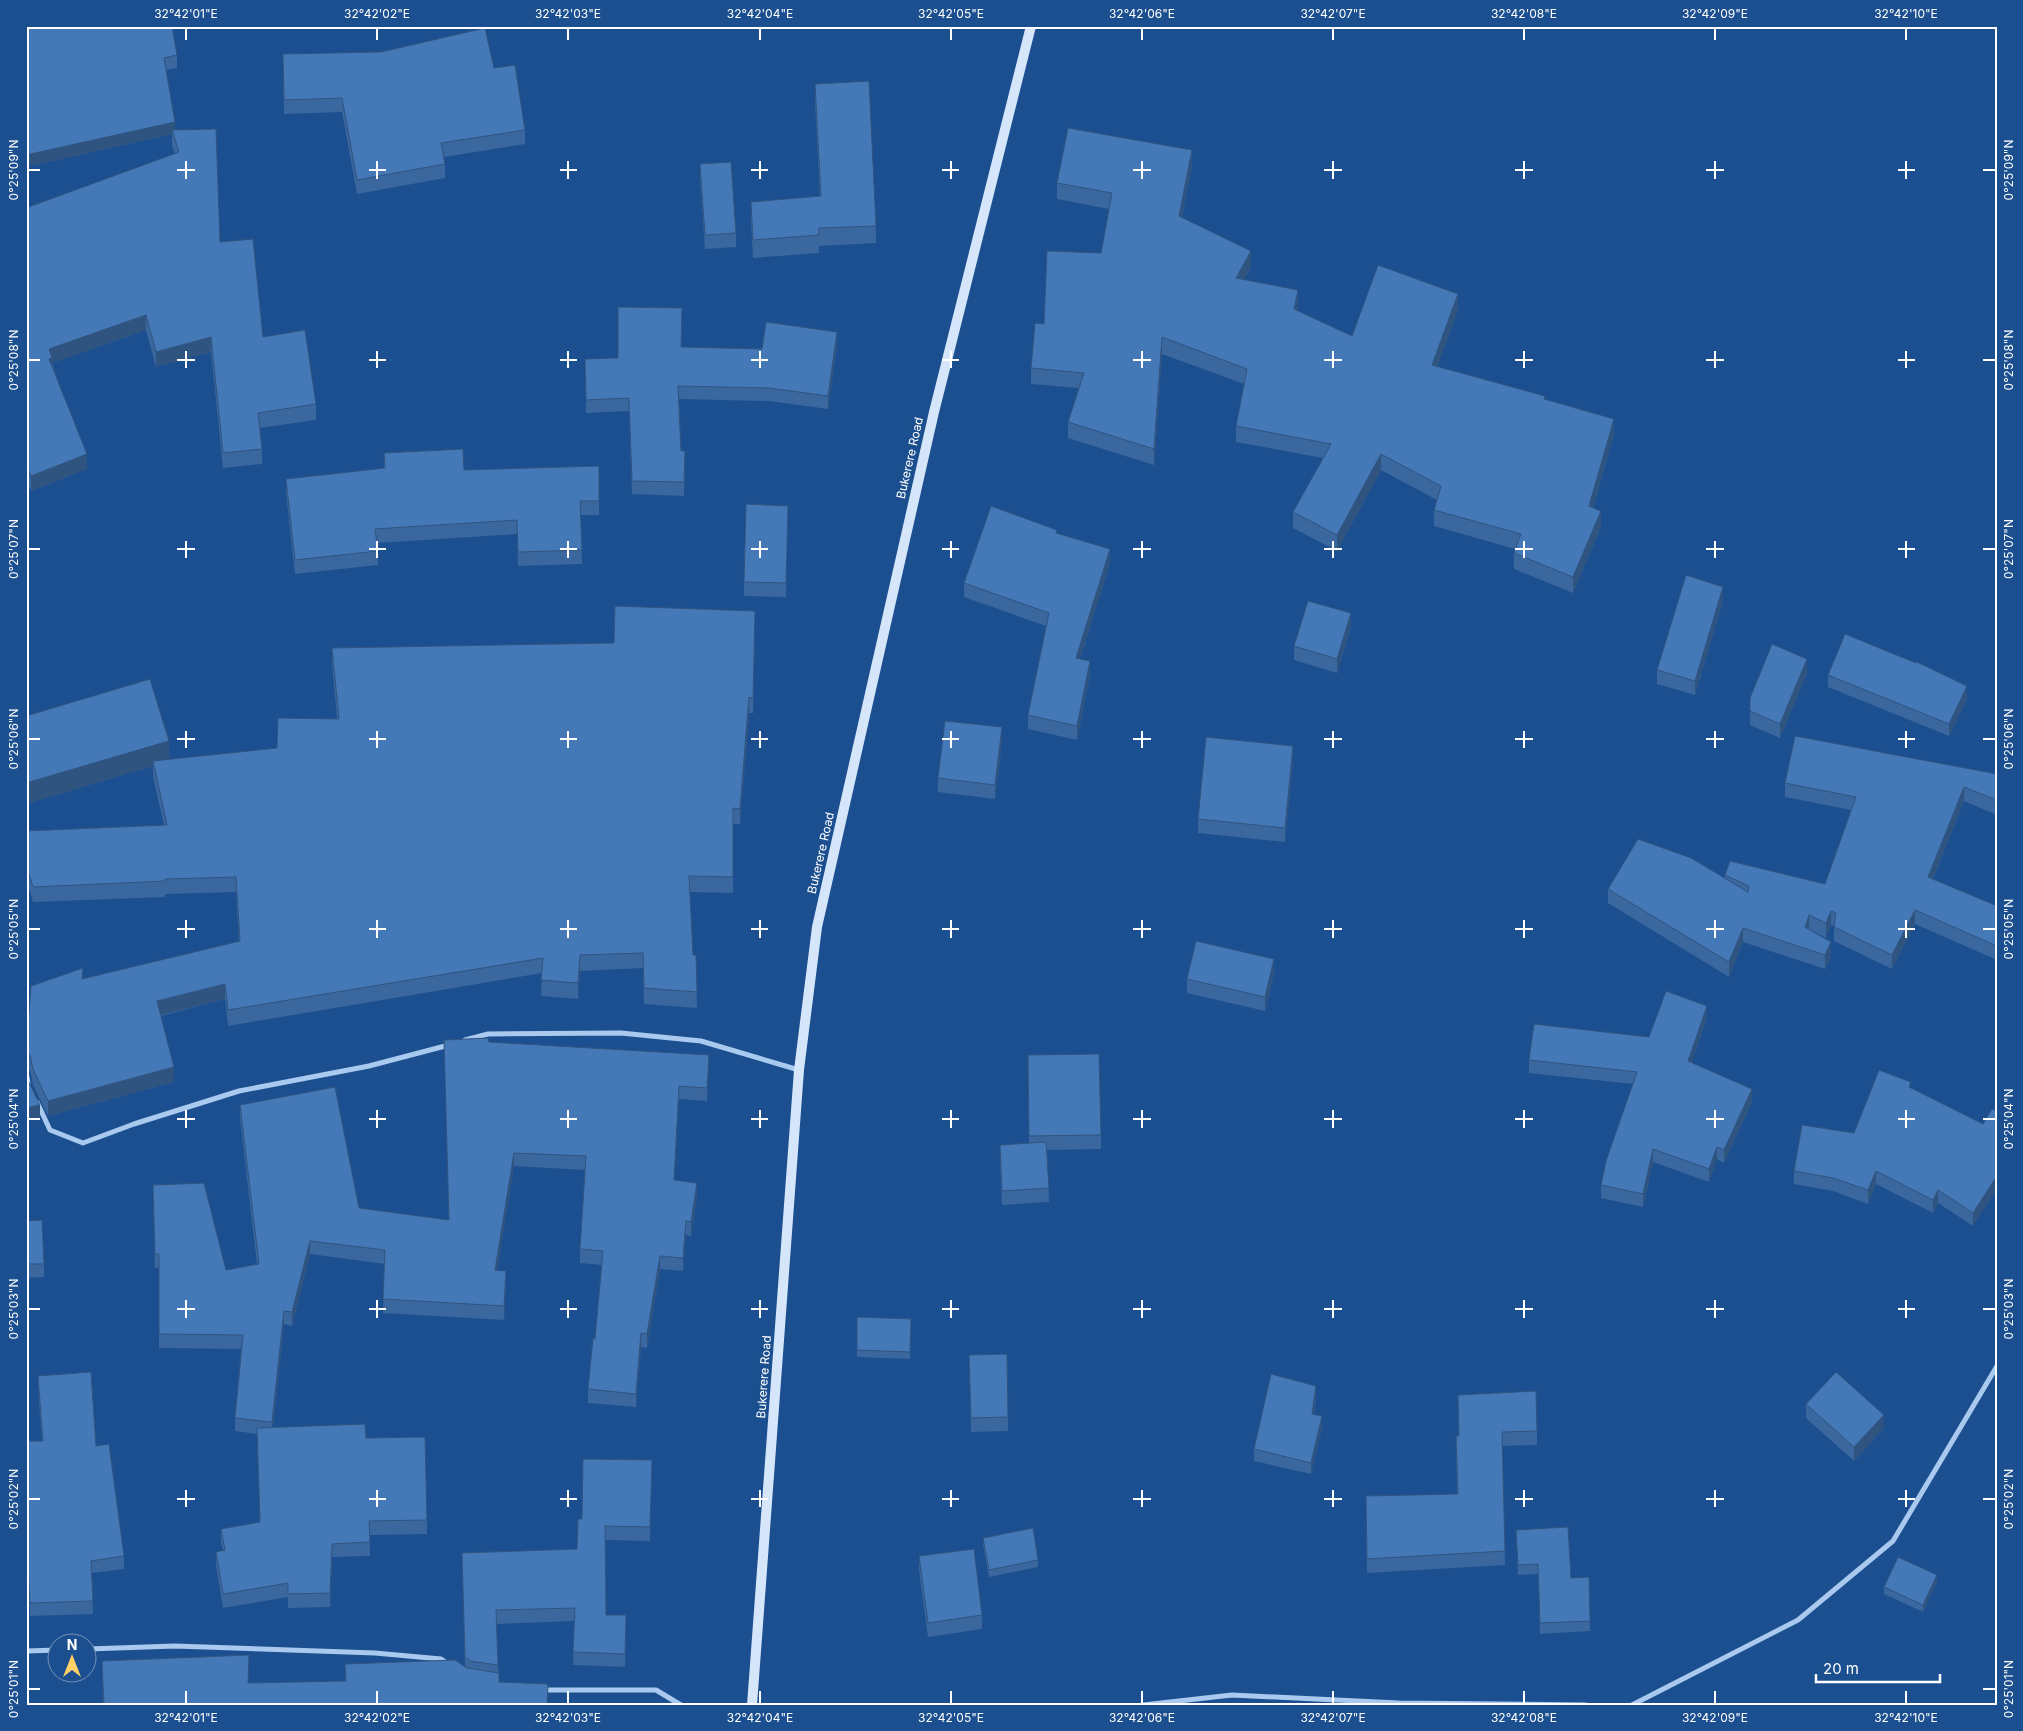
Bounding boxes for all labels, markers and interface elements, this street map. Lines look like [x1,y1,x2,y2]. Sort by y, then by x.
text: 32°42'01"E [154,6,218,21]
text: 32°42'02"E [344,6,410,21]
text: 32°42'03"E [535,6,601,21]
text: 32°42'04"E [727,6,793,21]
text: 32°42'05"E [918,6,984,21]
text: 32°42'06"E [1109,6,1175,21]
text: 32°42'07"E [1300,6,1366,21]
text: 32°42'08"E [1491,6,1557,21]
text: 32°42'09"E [1682,6,1748,21]
text: 32°42'10"E [1874,6,1938,21]
text: 0°25'09"N [6,140,21,200]
text: 0°25'09"N [2001,140,2016,200]
text: 0°25'08"N [6,330,21,390]
text: 0°25'08"N [2001,330,2016,390]
street label: Bukerere Road [893,416,926,500]
text: 0°25'07"N [6,519,21,579]
text: 0°25'07"N [2001,519,2016,579]
text: 0°25'06"N [6,709,21,769]
text: 0°25'06"N [2001,709,2016,769]
street label: Bukerere Road [804,811,837,895]
text: 0°25'05"N [6,899,21,959]
text: 0°25'05"N [2001,899,2016,959]
text: 0°25'04"N [6,1088,21,1150]
text: 0°25'04"N [2001,1088,2016,1150]
text: 0°25'03"N [6,1279,21,1339]
text: 0°25'03"N [2001,1279,2016,1339]
street label: Bukerere Road [753,1335,774,1419]
text: 0°25'02"N [6,1469,21,1529]
text: 0°25'02"N [2001,1469,2016,1529]
north arrow [48,1634,98,1684]
text: N [67,1636,77,1653]
scale bar [1816,1651,1939,1683]
text: 20 m [1823,1659,1859,1678]
text: 0°25'01"N [6,1660,21,1718]
text: 0°25'01"N [2001,1660,2016,1718]
text: 32°42'01"E [154,1710,218,1725]
text: 32°42'02"E [344,1710,410,1725]
text: 32°42'03"E [535,1710,601,1725]
text: 32°42'04"E [727,1710,793,1725]
text: 32°42'05"E [918,1710,984,1725]
text: 32°42'06"E [1109,1710,1175,1725]
text: 32°42'07"E [1300,1710,1366,1725]
text: 32°42'08"E [1491,1710,1557,1725]
text: 32°42'09"E [1682,1710,1748,1725]
text: 32°42'10"E [1874,1710,1938,1725]

